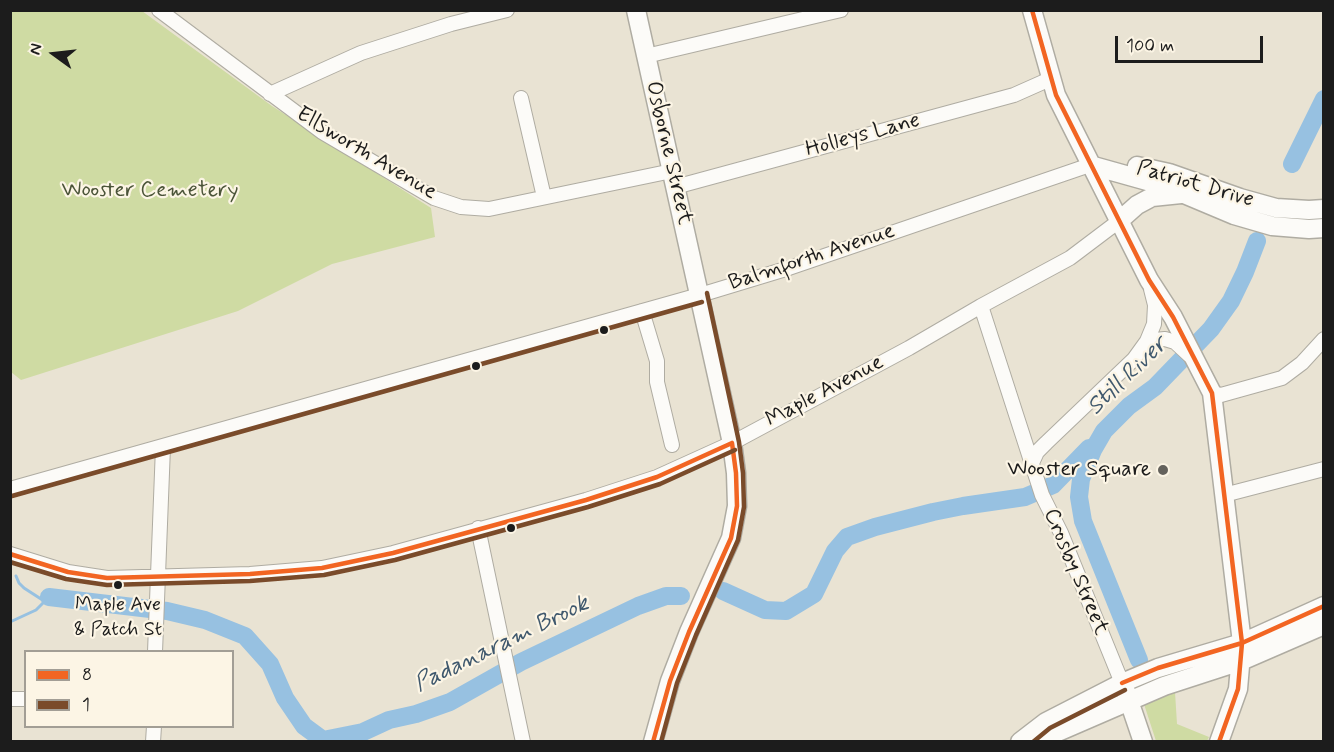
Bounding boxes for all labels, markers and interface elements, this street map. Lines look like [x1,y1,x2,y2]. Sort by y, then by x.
north arrow [24,24,84,84]
scale bar [1118,24,1266,62]
text: 100 m [1126,34,1174,58]
text: N [25,41,48,57]
street label: Osborne Street [639,79,697,227]
street label: Ellsworth Avenue [291,102,441,206]
street label: Holleys Lane [803,108,923,164]
street label: Patriot Drive [1133,156,1257,214]
park label: Wooster Cemetery [61,178,239,204]
street label: Balmforth Avenue [725,219,899,297]
unlabelled marker [598,324,610,336]
water label: Still River [1082,332,1174,422]
street label: Maple Avenue [762,350,888,434]
unlabelled marker [470,360,482,372]
place label: Wooster Square [1007,457,1151,483]
marker: Wooster Square [1156,463,1170,477]
street label: Crosby Street [1036,505,1114,639]
unlabelled marker [505,522,517,534]
marker: Maple Ave & Patch St [112,579,124,591]
water label: Padanaram Brook [410,590,594,700]
place label: Maple Ave & Patch St [74,594,162,641]
legend [24,650,234,728]
text: 8 [82,663,92,687]
text: 1 [82,693,90,717]

